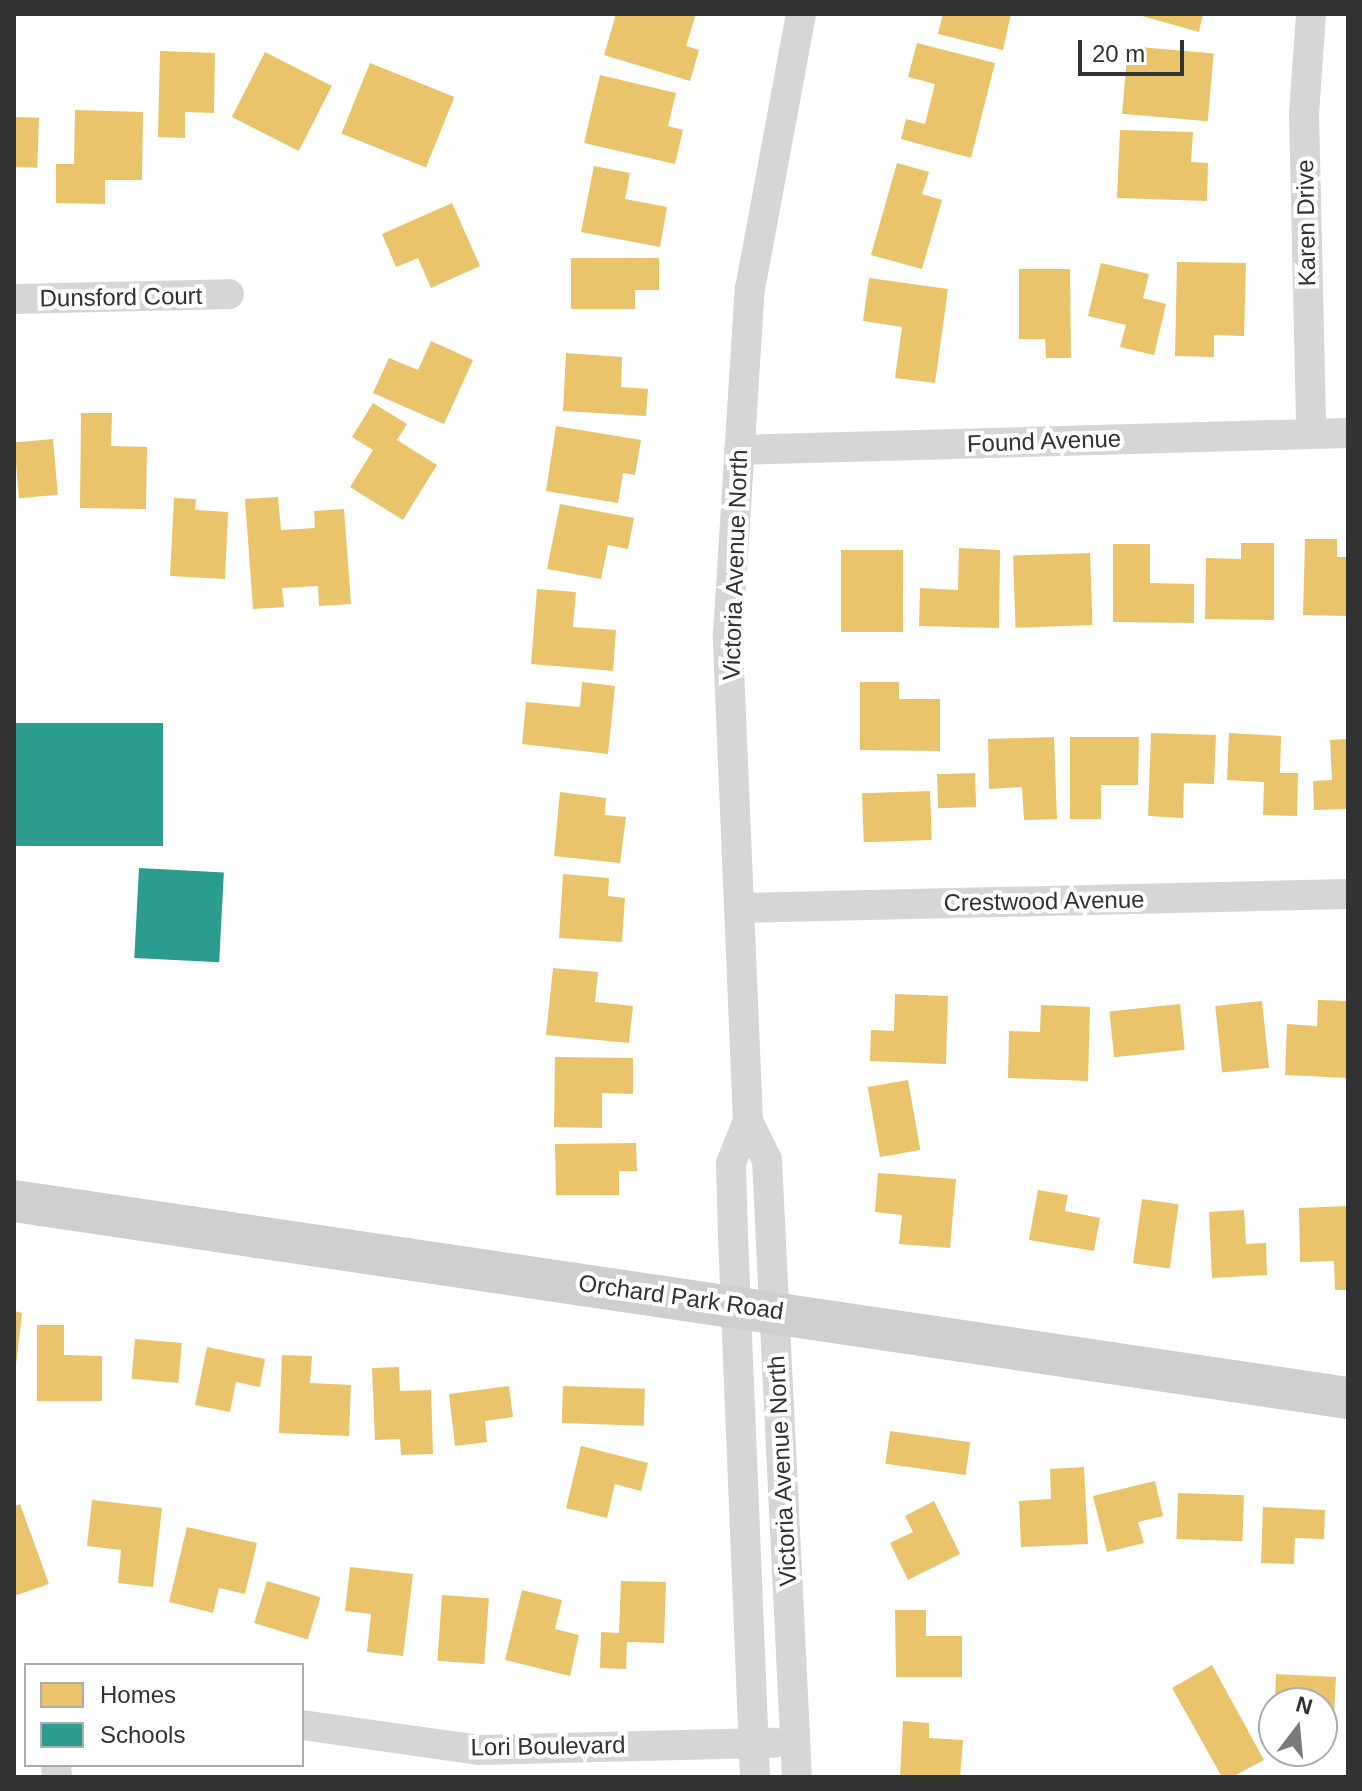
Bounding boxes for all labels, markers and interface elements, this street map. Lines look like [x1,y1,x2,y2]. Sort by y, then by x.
scale bar [1082,24,1188,74]
text: 20 m [1092,40,1145,67]
street label: Karen Drive [1290,159,1322,287]
street label: Dunsford Court [39,281,203,313]
street label: Found Avenue [966,424,1122,458]
street label: Victoria Avenue North [717,448,753,682]
street label: Crestwood Avenue [943,885,1145,917]
street label: Orchard Park Road [577,1268,785,1326]
street label: Victoria Avenue North [762,1354,802,1588]
legend [24,1663,304,1767]
text: Homes [100,1681,176,1708]
north arrow [1258,1687,1338,1767]
text: N [1293,1691,1315,1720]
text: Schools [100,1721,185,1748]
street label: Lori Boulevard [470,1730,626,1762]

